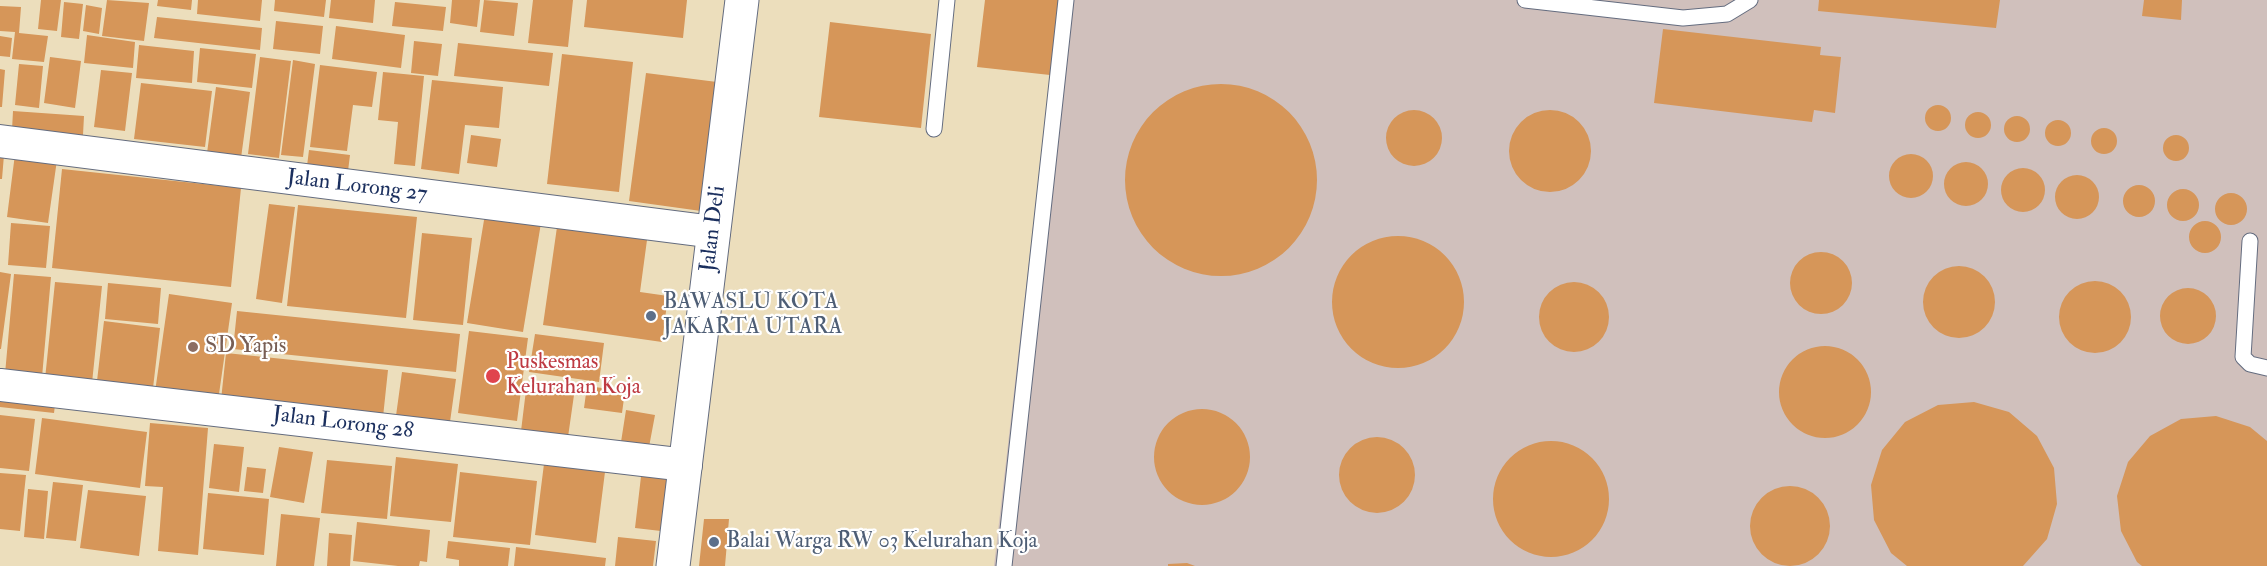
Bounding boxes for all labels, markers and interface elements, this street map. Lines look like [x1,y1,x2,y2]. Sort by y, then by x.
street label: Jalan Lorong 27 [285,165,429,209]
street label: Jalan Deli [696,184,732,274]
place label: BAWASLU KOTA JAKARTA UTARA [663,290,843,342]
marker: BAWASLU KOTA JAKARTA UTARA [644,309,658,323]
place label: SD Yapis [205,334,286,360]
marker: SD Yapis [186,340,200,354]
place label: Puskesmas Kelurahan Koja [506,350,641,402]
marker: Puskesmas Kelurahan Koja [484,367,502,385]
street label: Jalan Lorong 28 [271,402,415,446]
place label: Balai Warga RW 03 Kelurahan Koja [726,529,1038,555]
marker: Balai Warga RW 03 Kelurahan Koja [707,535,721,549]

